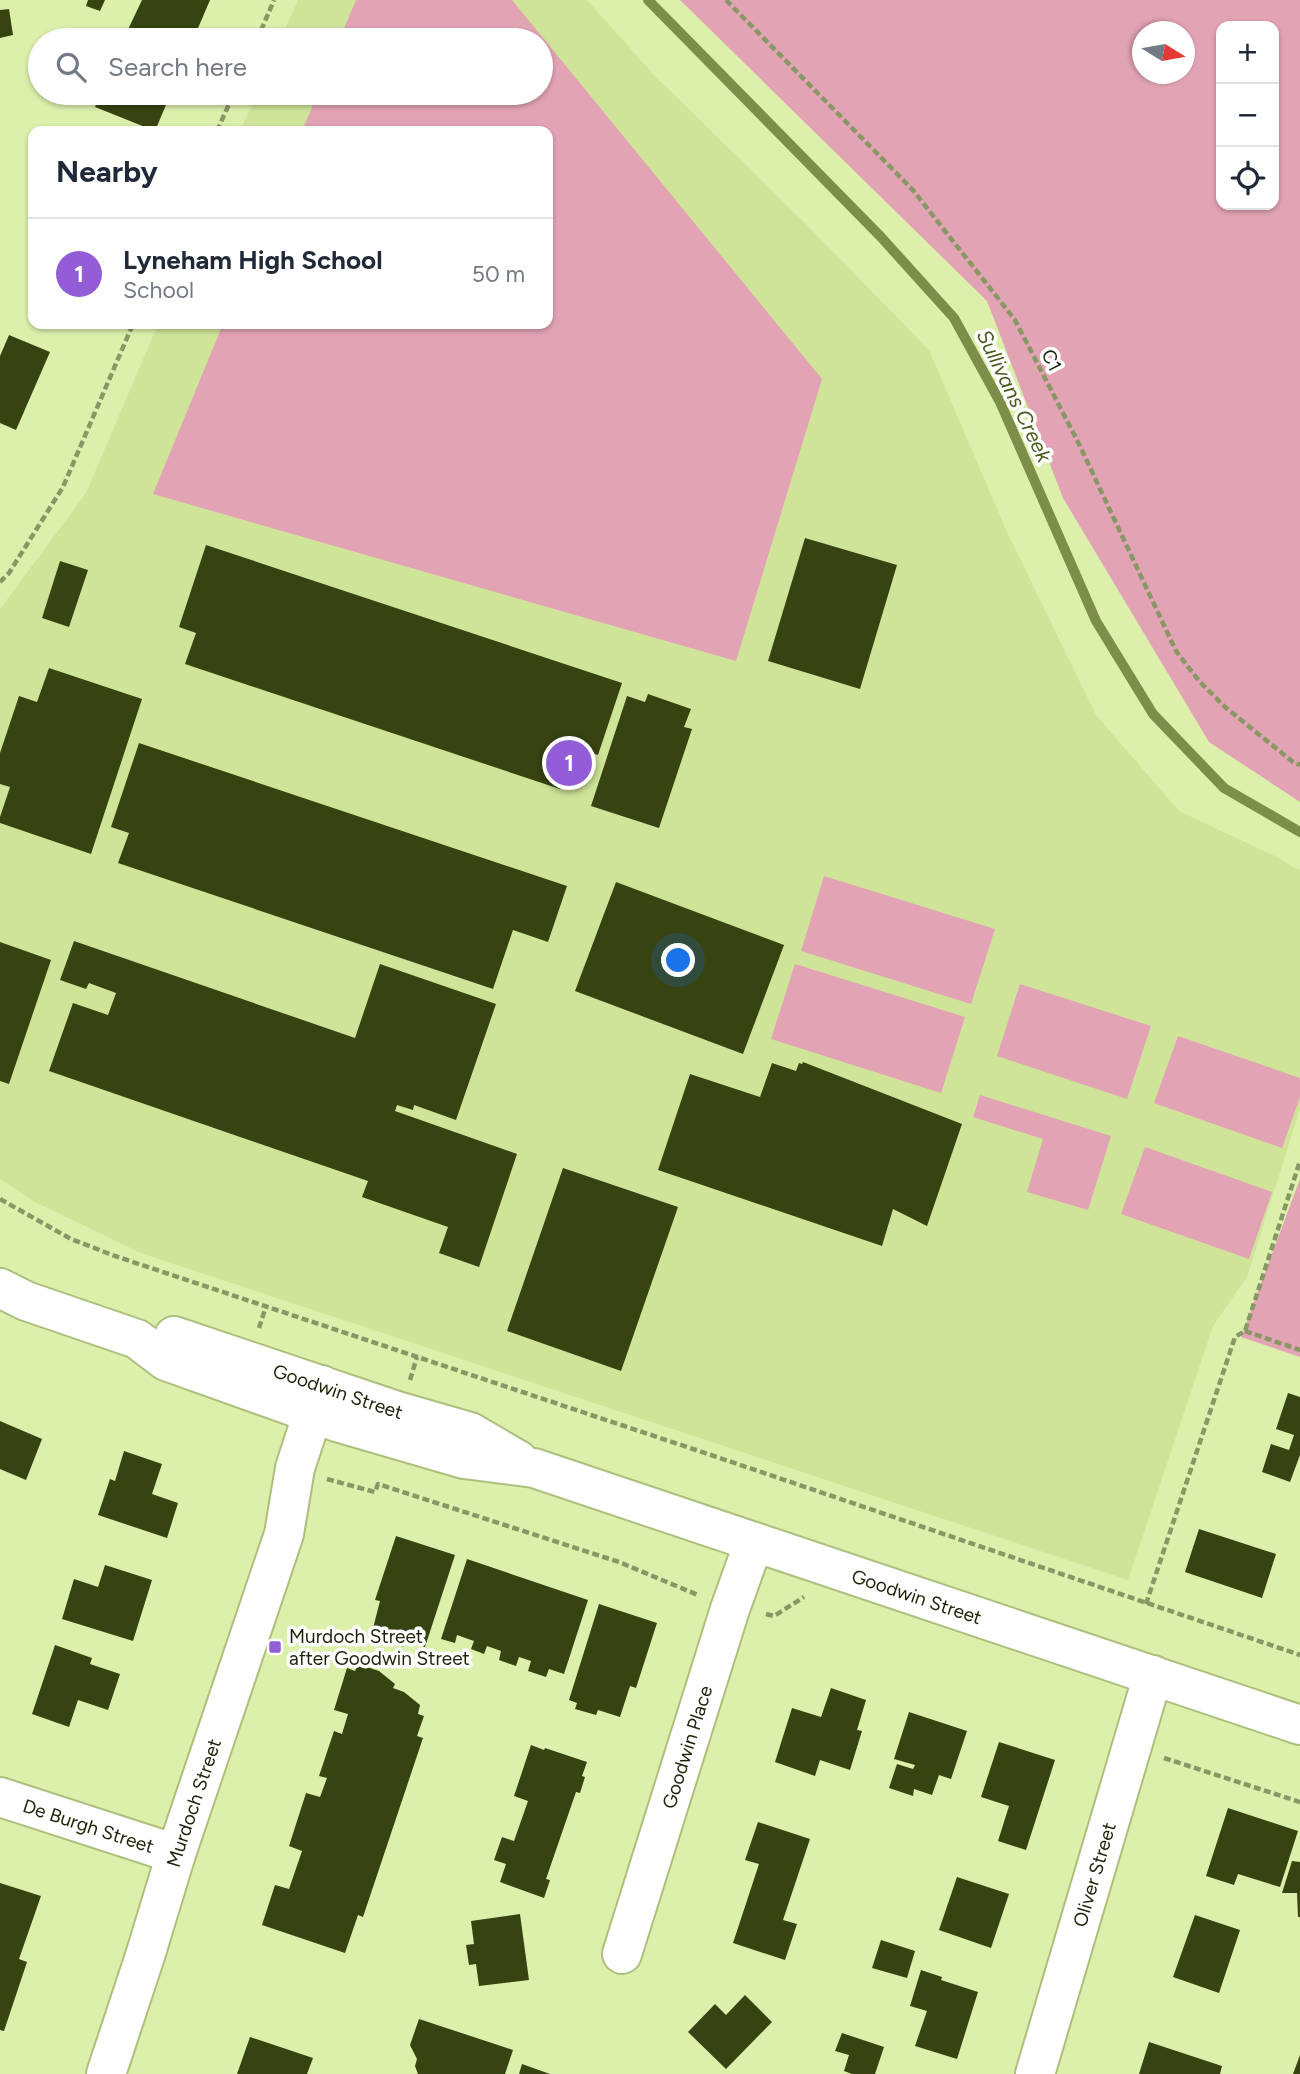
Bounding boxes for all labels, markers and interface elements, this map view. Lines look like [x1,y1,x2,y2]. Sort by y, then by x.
north arrow [1132,21,1195,84]
map controls [1216,21,1279,210]
button: + [1216,21,1279,84]
search box [28,28,553,105]
icon: search [52,48,90,86]
text: Search here [108,51,247,83]
button: − [1216,84,1279,147]
button: locate [1216,147,1279,210]
text: Nearby [56,153,158,190]
text: Lyneham High School [123,244,383,276]
text: 1 [74,260,84,288]
text: 50 m [472,260,525,288]
text: School [123,276,194,304]
water label: Sullivans Creek [972,326,1058,467]
street label: C1 [1036,345,1067,375]
pin: 1 [546,737,592,789]
your location [661,943,695,977]
street label: Goodwin Street [270,1359,405,1424]
street label: Goodwin Street [849,1564,985,1629]
place label: Murdoch Street after Goodwin Street [289,1625,470,1670]
marker: Murdoch Street after Goodwin Street [267,1639,283,1655]
street label: Goodwin Place [657,1683,717,1812]
street label: Murdoch Street [162,1736,226,1870]
street label: De Burgh Street [20,1794,157,1858]
street label: Oliver Street [1068,1820,1121,1930]

